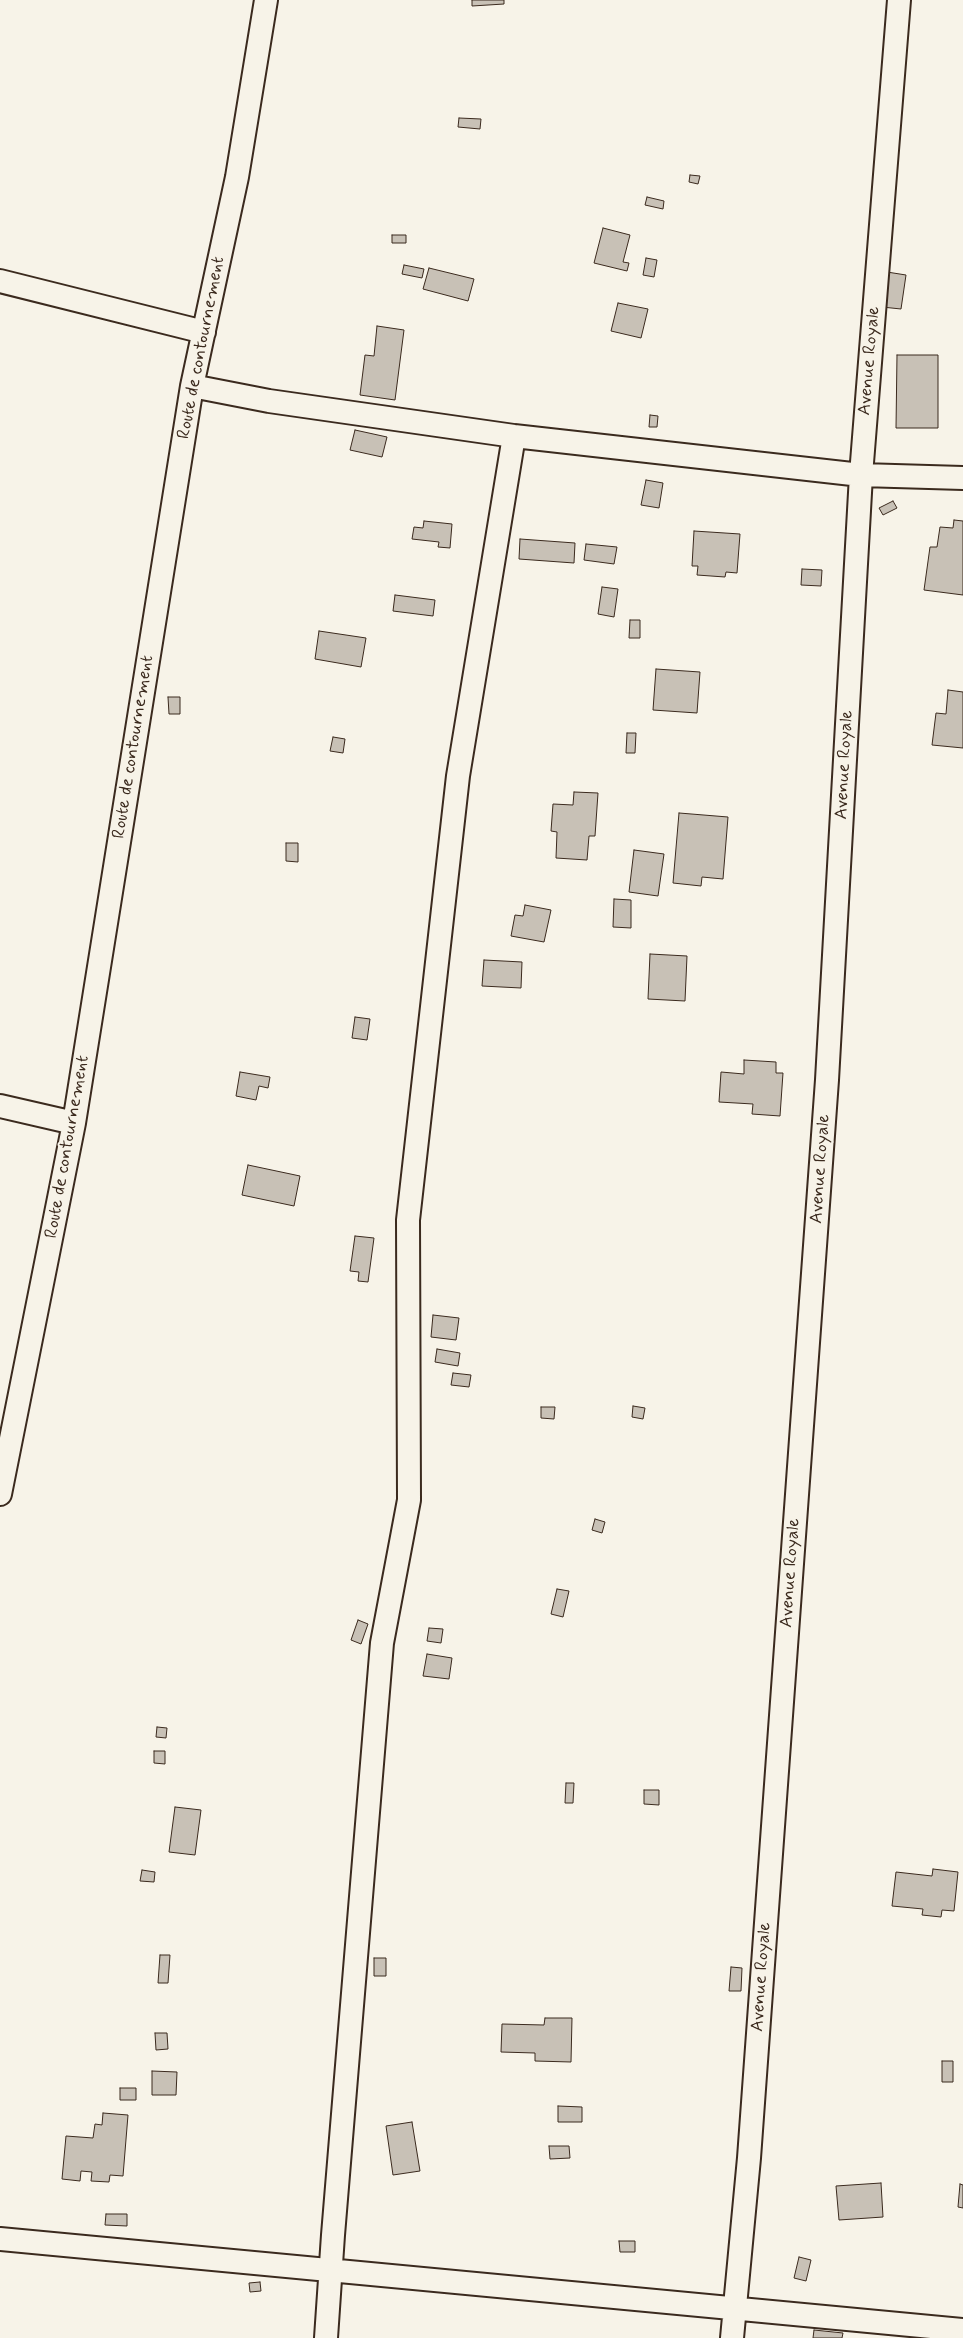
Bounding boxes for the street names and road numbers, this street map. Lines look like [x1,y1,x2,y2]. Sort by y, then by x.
street label: Route de contournement [174,255,230,441]
street label: Avenue Royale [854,306,886,416]
street label: Route de contournement [109,654,159,840]
street label: Avenue Royale [831,710,859,820]
street label: Route de contournement [41,1054,95,1240]
street label: Avenue Royale [806,1114,836,1224]
street label: Avenue Royale [776,1518,806,1628]
street label: Avenue Royale [747,1922,777,2032]

